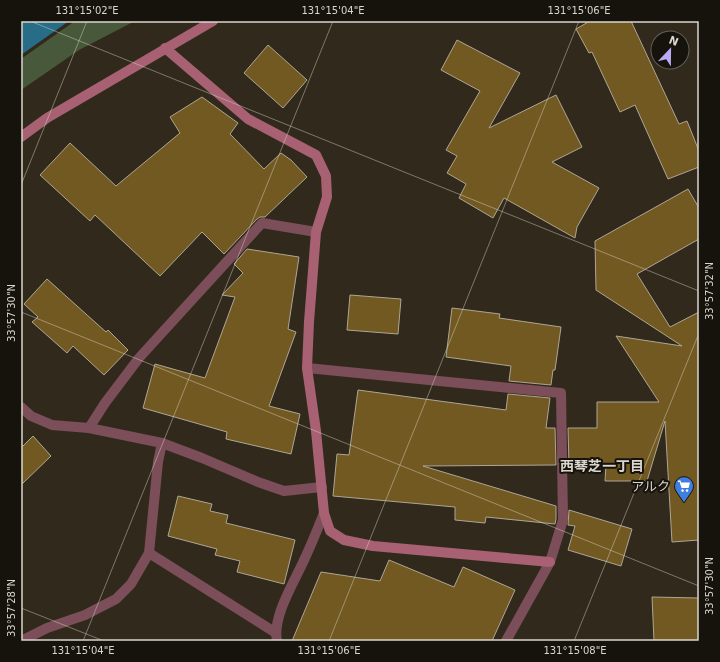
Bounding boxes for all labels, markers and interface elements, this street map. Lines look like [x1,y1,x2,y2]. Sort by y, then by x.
text: 131°15'02"E [55,5,119,16]
text: 131°15'04"E [301,5,365,16]
text: 131°15'06"E [547,5,611,16]
north arrow [650,30,690,70]
text: N [667,33,680,49]
text: 33°57'32"N [704,262,715,320]
text: 33°57'30"N [6,284,17,342]
district label: 西琴芝一丁目 [560,458,644,474]
supermarket icon: アルク [673,475,695,503]
place label: アルク [631,479,670,494]
text: 33°57'30"N [704,557,715,615]
text: 33°57'28"N [6,579,17,637]
text: 131°15'04"E [51,645,115,656]
text: 131°15'06"E [297,645,361,656]
text: 131°15'08"E [543,645,607,656]

